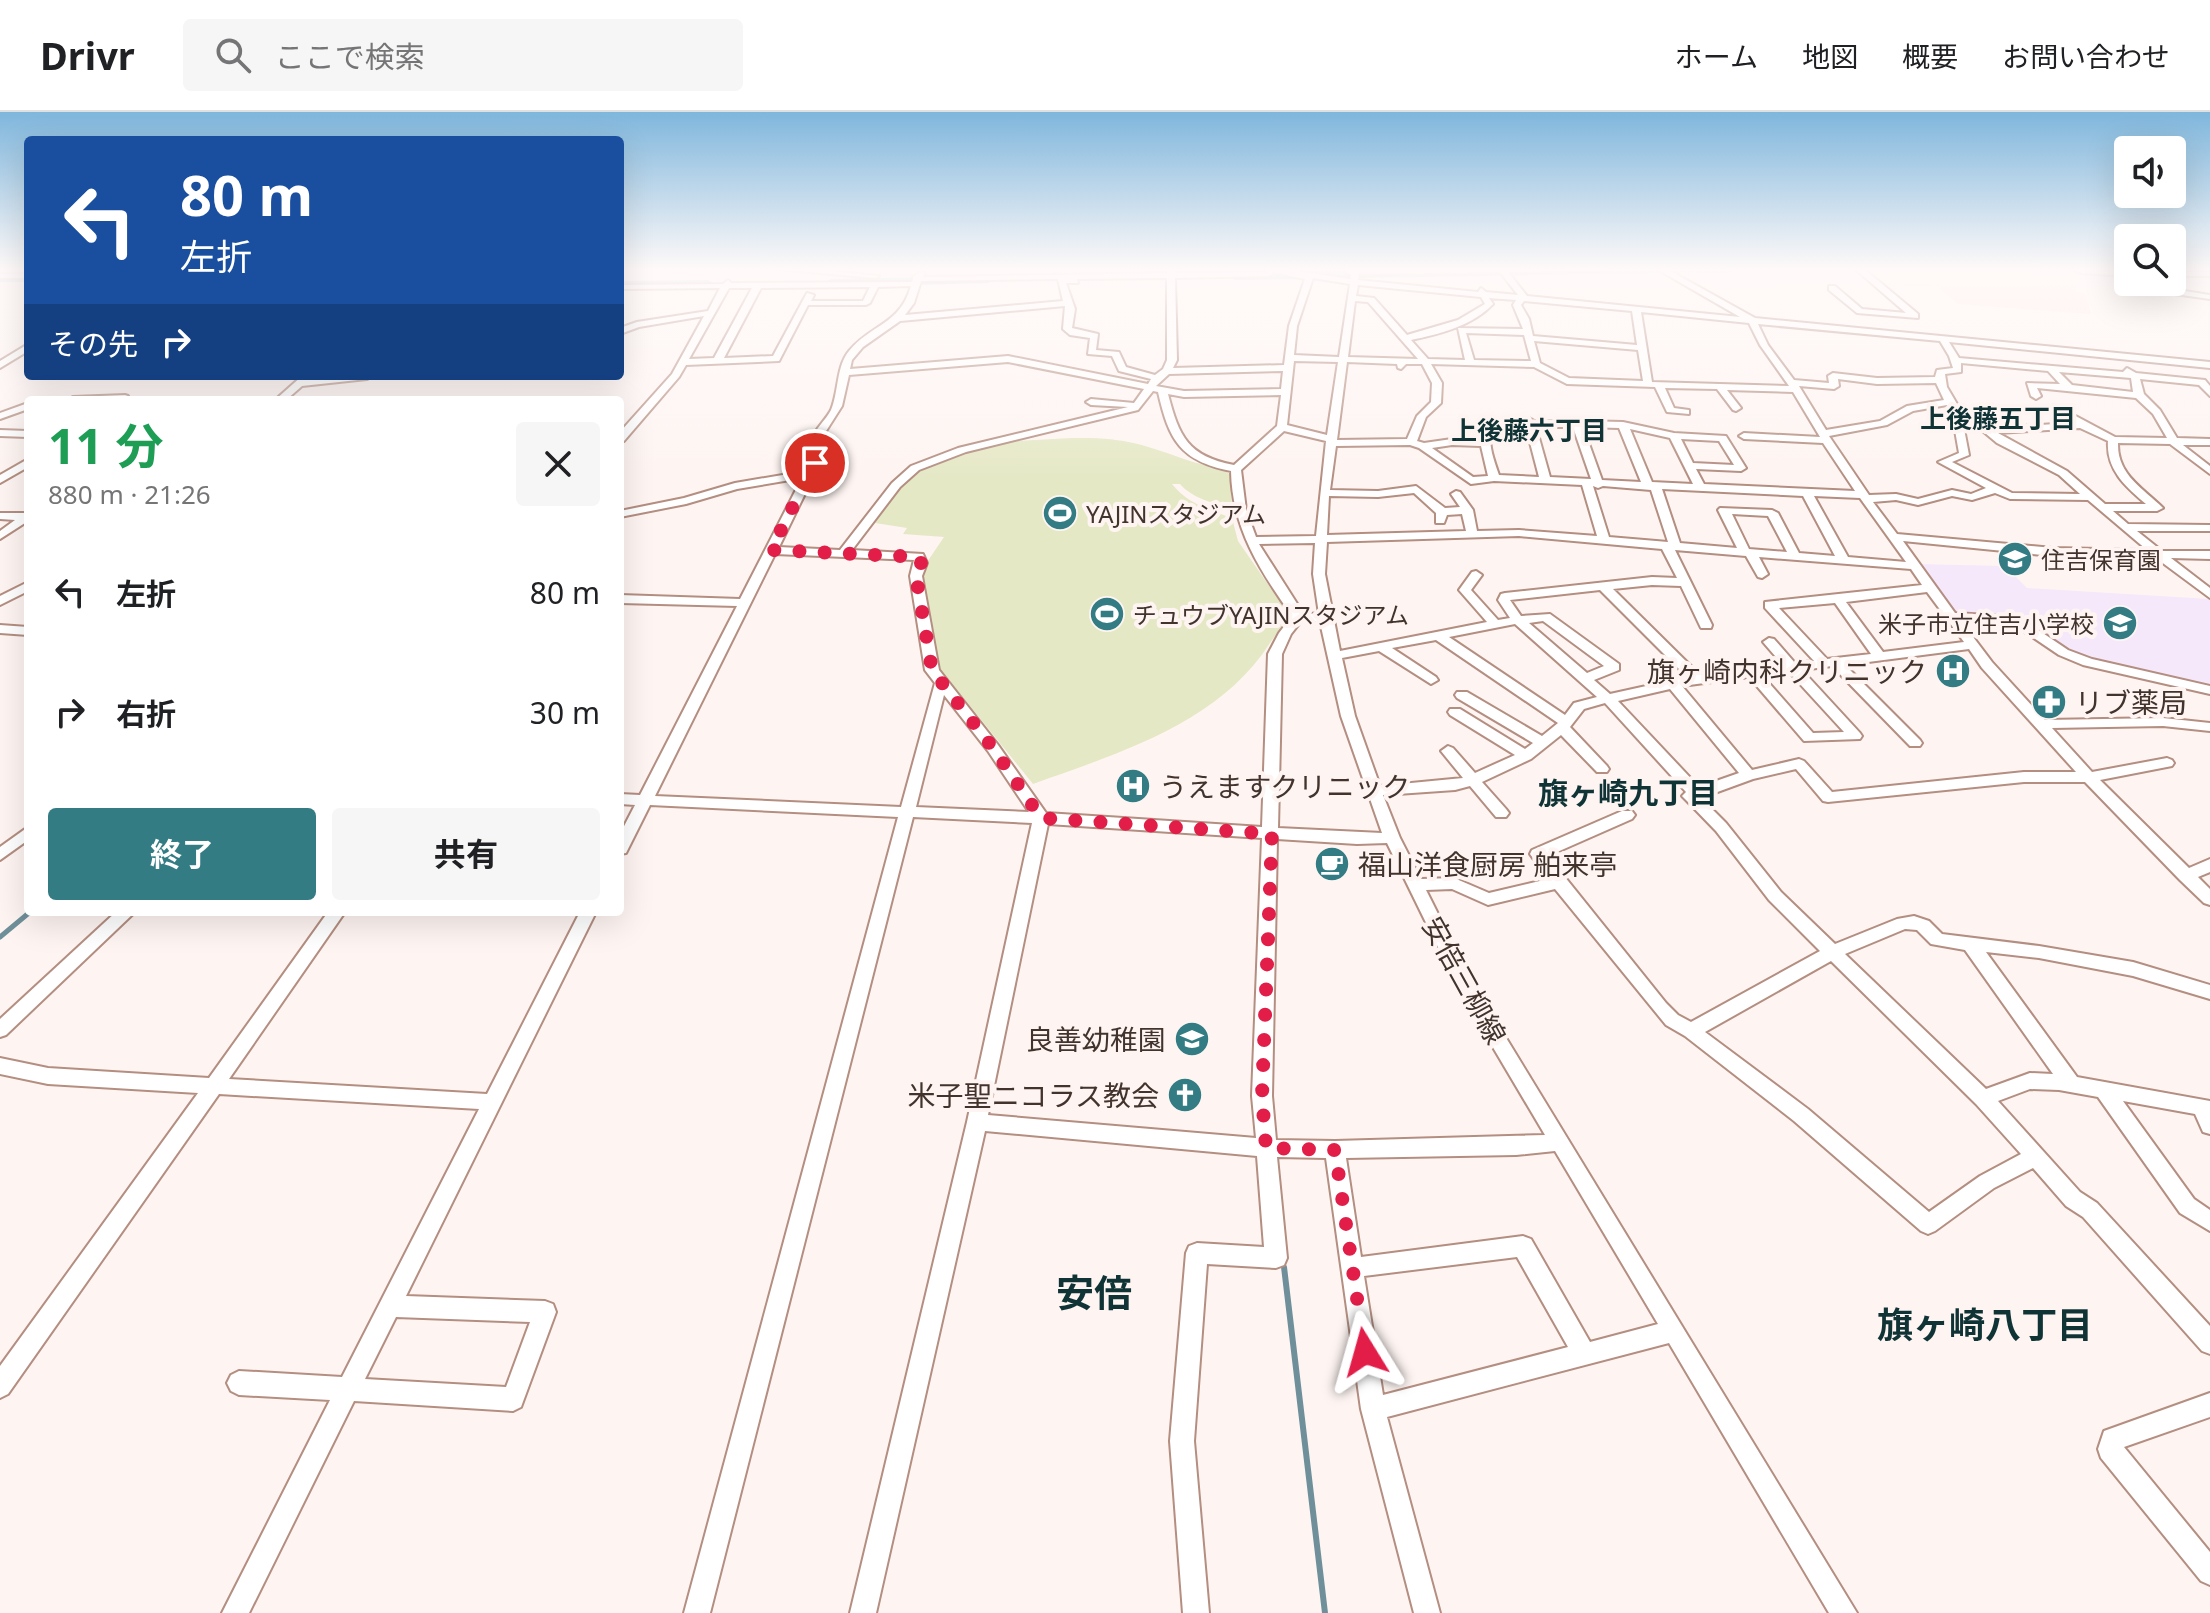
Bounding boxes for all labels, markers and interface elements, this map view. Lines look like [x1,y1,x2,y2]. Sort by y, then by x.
search box [183,19,743,91]
text: Drivr [40,29,135,81]
icon: search [211,33,255,77]
text: ここで検索 [275,36,425,77]
text: ホーム [1675,37,1758,75]
text: 地図 [1802,37,1858,75]
text: 概要 [1902,37,1958,75]
text: お問い合わせ [2002,37,2170,75]
map controls [2114,136,2186,296]
button: sound [2114,136,2186,208]
text: 80 m [180,156,313,232]
icon: left [48,168,152,272]
button: search [2114,224,2186,296]
text: 左折 [180,232,252,281]
icon: right [154,320,198,364]
text: その先 [48,323,138,364]
district label: 上後藤五丁目 [1920,400,2076,436]
district label: 上後藤六丁目 [1451,412,1607,448]
text: 11 分 [48,413,163,478]
button: close [516,422,600,506]
pin [781,429,849,497]
icon: arrive [793,441,837,485]
text: 880 m · 21:26 [48,476,211,512]
sports icon: YAJINスタジアム [1041,494,1079,532]
place label: YAJINスタジアム [1086,497,1266,530]
school or university icon: 住吉保育園 [1996,540,2034,578]
place label: 住吉保育園 [2041,543,2161,576]
icon: left [48,570,92,614]
text: 80 m [530,572,600,613]
text: 左折 [116,573,176,614]
sports icon: チュウブYAJINスタジアム [1088,595,1126,633]
place label: チュウブYAJINスタジアム [1133,598,1409,631]
school or university icon: 米子市立住吉小学校 [2101,604,2139,642]
place label: 米子市立住吉小学校 [1878,607,2094,640]
place label: 旗ヶ崎内科クリニック [1647,652,1927,690]
hospital icon: 旗ヶ崎内科クリニック [1934,652,1972,690]
pharmacy icon: リブ薬局 [2030,683,2068,721]
place label: リブ薬局 [2075,683,2187,721]
icon: right [48,690,92,734]
text: 30 m [530,692,600,733]
text: 右折 [116,693,176,734]
hospital icon: うえますクリニック [1114,767,1152,805]
place label: うえますクリニック [1159,767,1410,805]
district label: 旗ヶ崎九丁目 [1538,772,1718,813]
button: 終了 [48,808,316,900]
button: 共有 [332,808,600,900]
cafe icon: 福山洋食厨房 舶来亭 [1313,845,1351,883]
place label: 福山洋食厨房 舶来亭 [1358,845,1617,883]
street label: 安倍三柳線 [1414,910,1516,1050]
place label: 良善幼稚園 [1026,1020,1166,1058]
school or university icon: 良善幼稚園 [1173,1020,1211,1058]
place label: 米子聖ニコラス教会 [908,1076,1159,1114]
church icon: 米子聖ニコラス教会 [1166,1076,1204,1114]
district label: 安倍 [1056,1266,1132,1318]
district label: 旗ヶ崎八丁目 [1877,1300,2093,1349]
position arrow [1323,1310,1407,1394]

